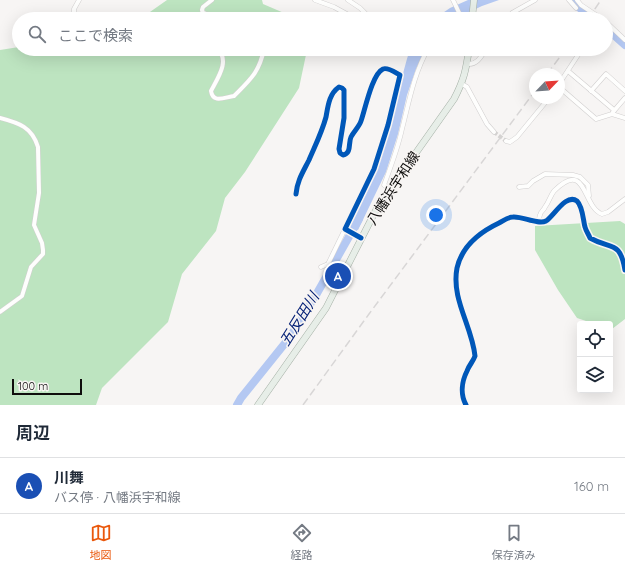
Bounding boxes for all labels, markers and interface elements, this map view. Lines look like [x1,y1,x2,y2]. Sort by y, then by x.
search box [12,12,613,56]
icon: search [26,23,48,45]
text: ここで検索 [58,26,133,45]
north arrow [529,68,565,104]
street label: 八幡浜宇和線 [363,148,423,228]
your location [426,205,446,225]
pin: A [325,261,351,291]
water label: 五反田川 [275,287,324,349]
map controls [577,321,613,393]
button: locate [577,321,613,357]
button: layers [577,357,613,393]
scale bar [12,377,82,396]
text: 100 m [18,379,48,393]
text: 周辺 [16,422,50,443]
text: 川舞 [54,468,84,487]
text: A [25,478,33,494]
text: 160 m [574,478,609,494]
text: バス停 · 八幡浜宇和線 [54,489,181,505]
tab: 地図 [90,522,112,562]
tab: 経路 [291,522,313,562]
tab: 保存済み [492,522,536,562]

